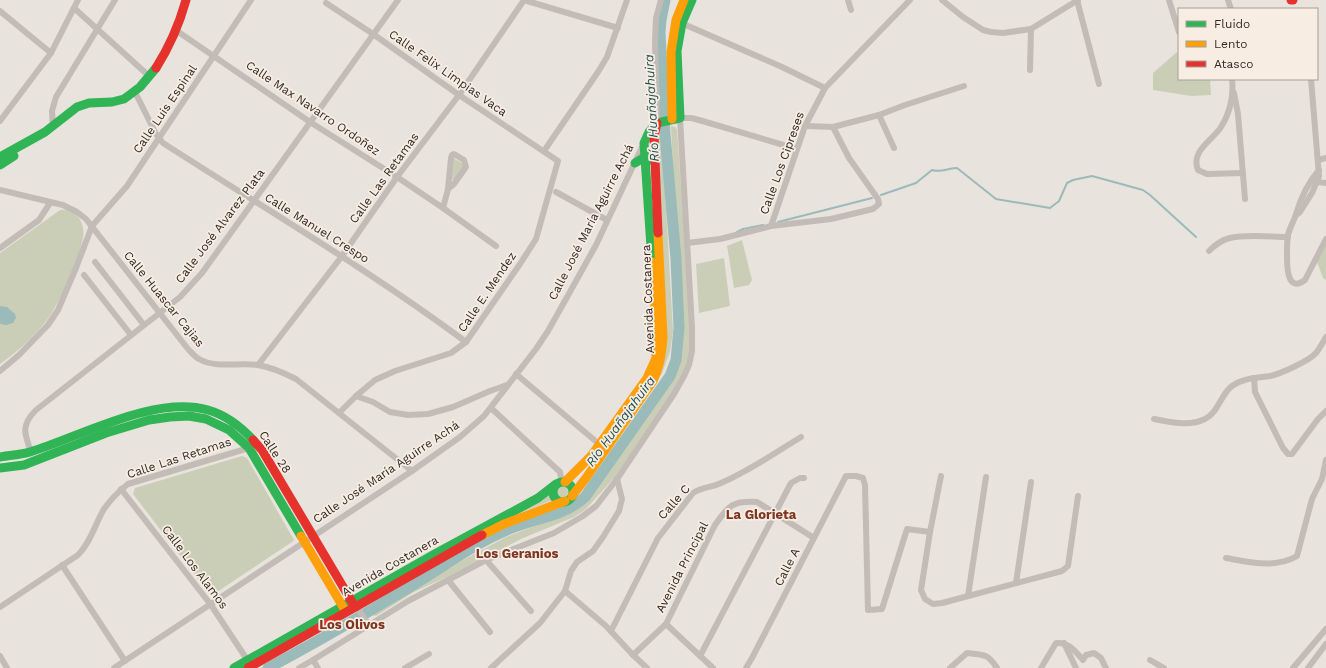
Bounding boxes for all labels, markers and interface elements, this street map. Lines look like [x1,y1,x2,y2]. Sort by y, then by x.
legend [1178,8,1318,80]
text: Fluido [1214,17,1250,31]
street label: Calle Felix Limpias Vaca [386,27,510,119]
text: Lento [1214,37,1248,51]
water label: Río Huañajahuira [641,54,662,162]
text: Atasco [1214,57,1254,71]
street label: Calle Max Navarro Ordoñez [243,58,383,158]
street label: Calle Luis Espinal [130,62,200,156]
street label: Calle Los Cipreses [757,110,807,216]
street label: Calle Las Retamas [346,130,422,226]
street label: Calle José María Aguirre Achá [545,141,637,302]
street label: Calle José Alvarez Plata [172,166,268,286]
street label: Calle Manuel Crespo [262,190,372,266]
street label: Avenida Costanera [639,244,657,354]
street label: Calle Huascar Cajias [121,248,207,350]
street label: Calle E. Mendez [455,249,519,335]
water label: Río Huañajahuira [583,373,658,469]
street label: Calle José María Aguirre Achá [310,418,462,526]
street label: Calle 28 [256,428,294,476]
street label: Calle Las Retamas [125,435,233,481]
street label: Calle C [655,482,693,522]
district label: La Glorieta [726,507,797,522]
street label: Avenida Principal [653,519,711,615]
street label: Calle Los Alamos [159,523,231,611]
street label: Avenida Costanera [339,533,441,599]
district label: Los Geranios [476,546,558,561]
street label: Calle A [771,546,803,588]
district label: Los Olivos [319,617,385,632]

